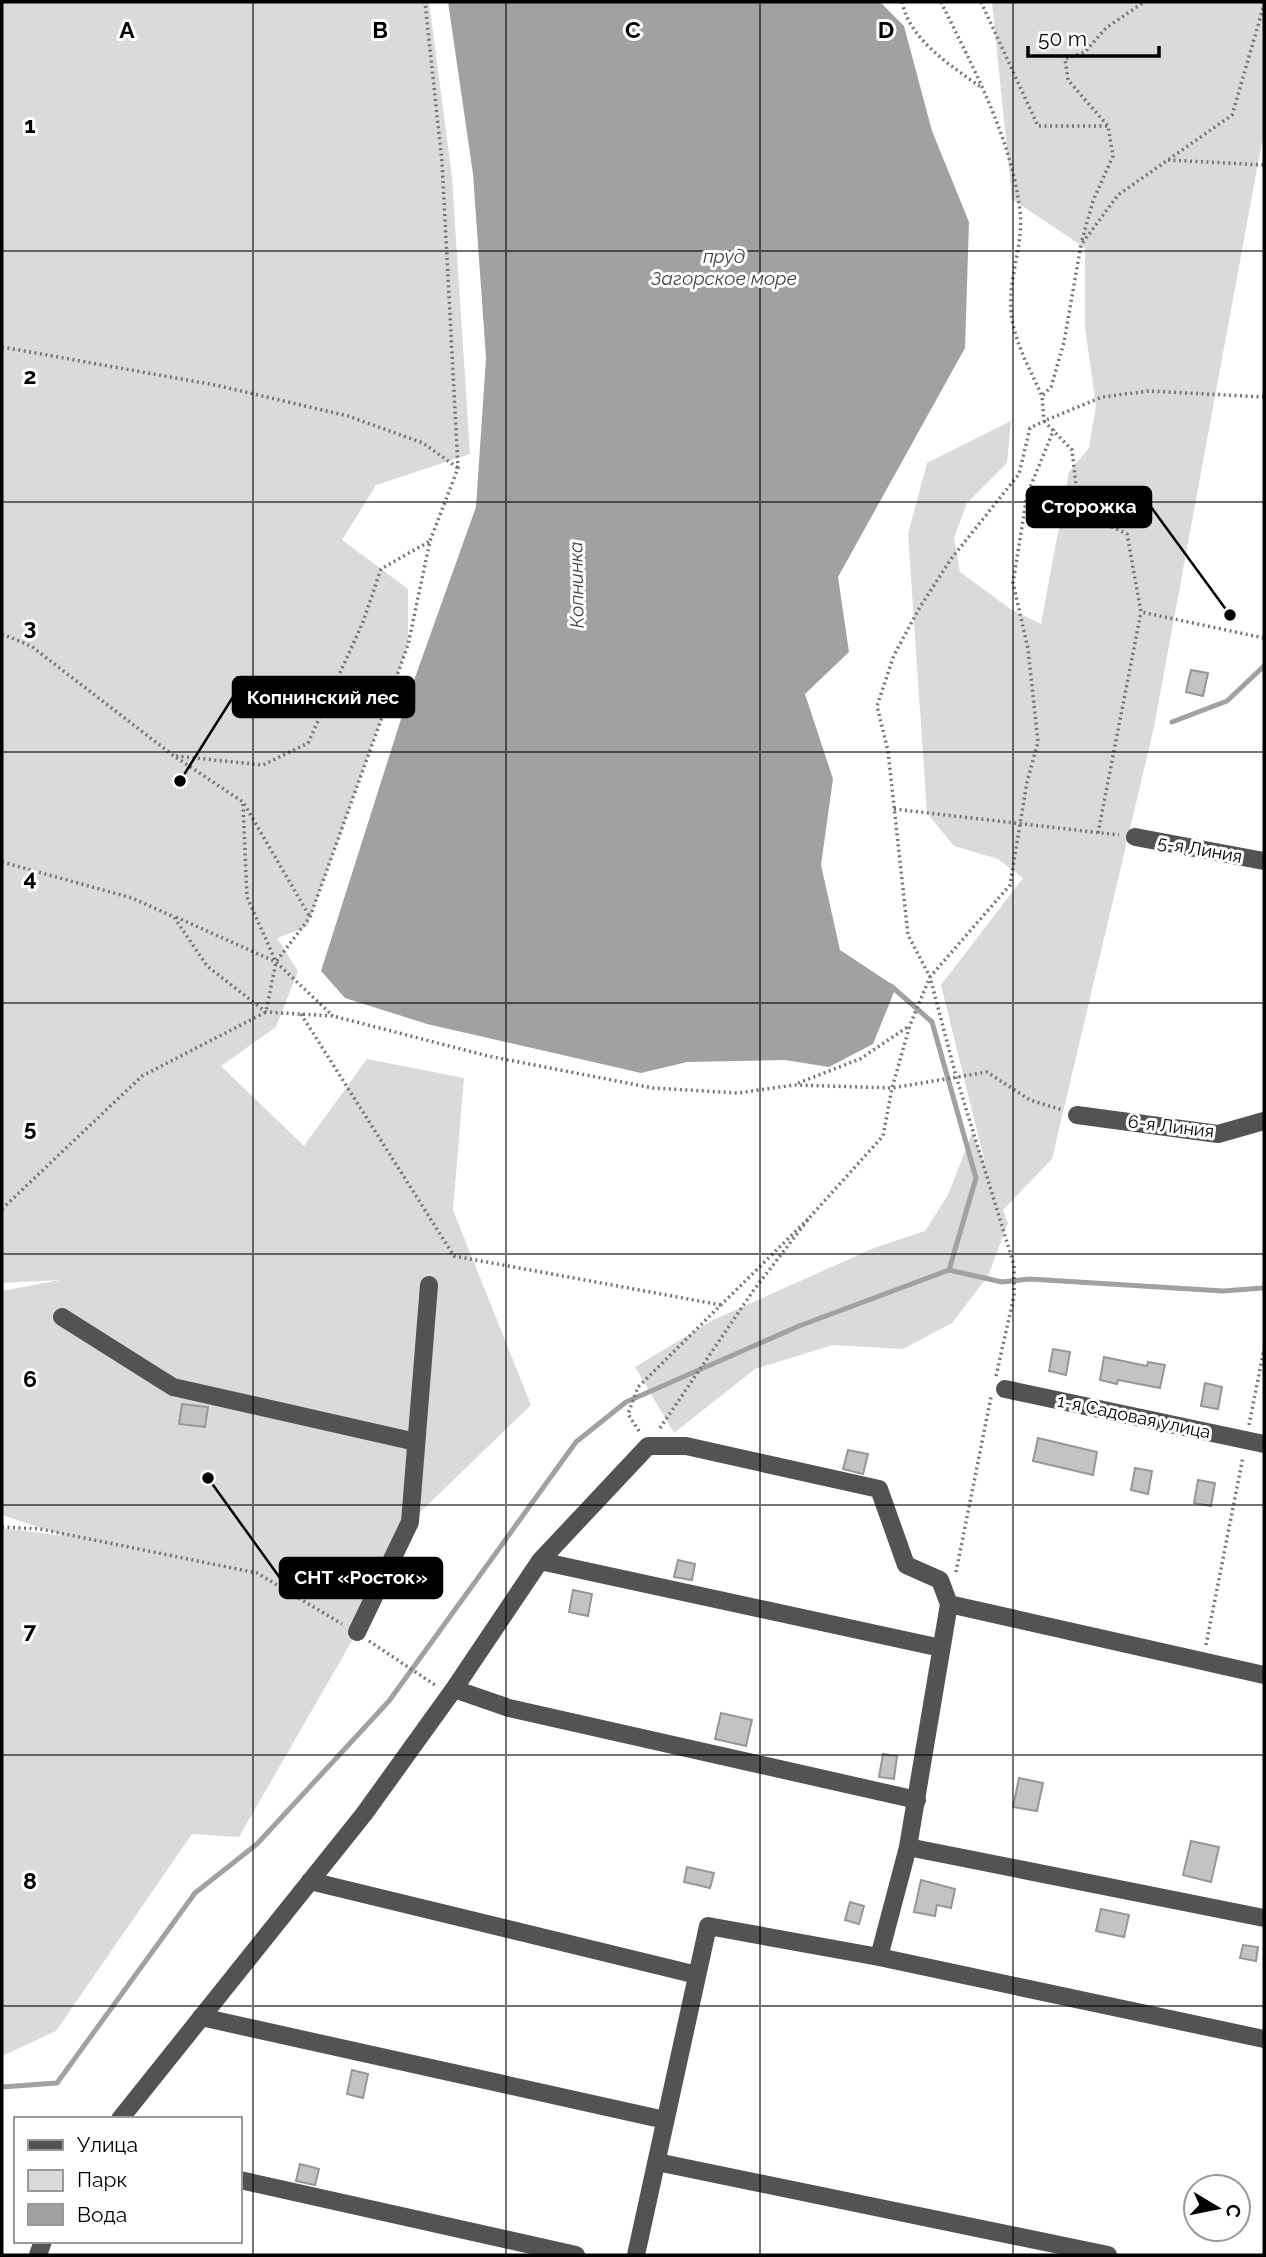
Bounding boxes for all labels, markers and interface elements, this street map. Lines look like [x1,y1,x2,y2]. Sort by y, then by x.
scale bar [1028,14,1159,58]
text: A [119,16,135,43]
text: B [372,16,388,43]
text: C [625,16,641,43]
text: D [878,16,894,43]
text: 50 m [1038,26,1087,51]
text: 1 [24,111,36,138]
water label: пруд Загорское море [651,245,797,289]
text: 2 [24,362,36,389]
callout: Сторожка [1027,487,1151,527]
text: Сторожка [1041,495,1137,517]
water label: Копнинка [564,541,588,629]
text: 3 [24,613,36,640]
callout: Копнинский лес [233,677,414,717]
text: Копнинский лес [247,686,400,708]
street label: 5-я Линия [1156,831,1244,867]
text: 4 [23,864,37,891]
street label: 6-я Линия [1127,1110,1215,1142]
text: 5 [24,1114,37,1141]
text: 6 [23,1365,37,1392]
street label: 1-я Садовая улица [1055,1389,1213,1443]
callout: СНТ «Росток» [280,1558,442,1598]
text: СНТ «Росток» [294,1566,428,1588]
text: 7 [24,1616,37,1643]
text: 8 [23,1867,37,1894]
legend [14,2117,242,2243]
text: Улица [77,2132,138,2157]
text: Парк [77,2167,127,2192]
north arrow [1182,2173,1252,2243]
text: Вода [77,2202,127,2227]
text: С [1222,2203,1246,2219]

